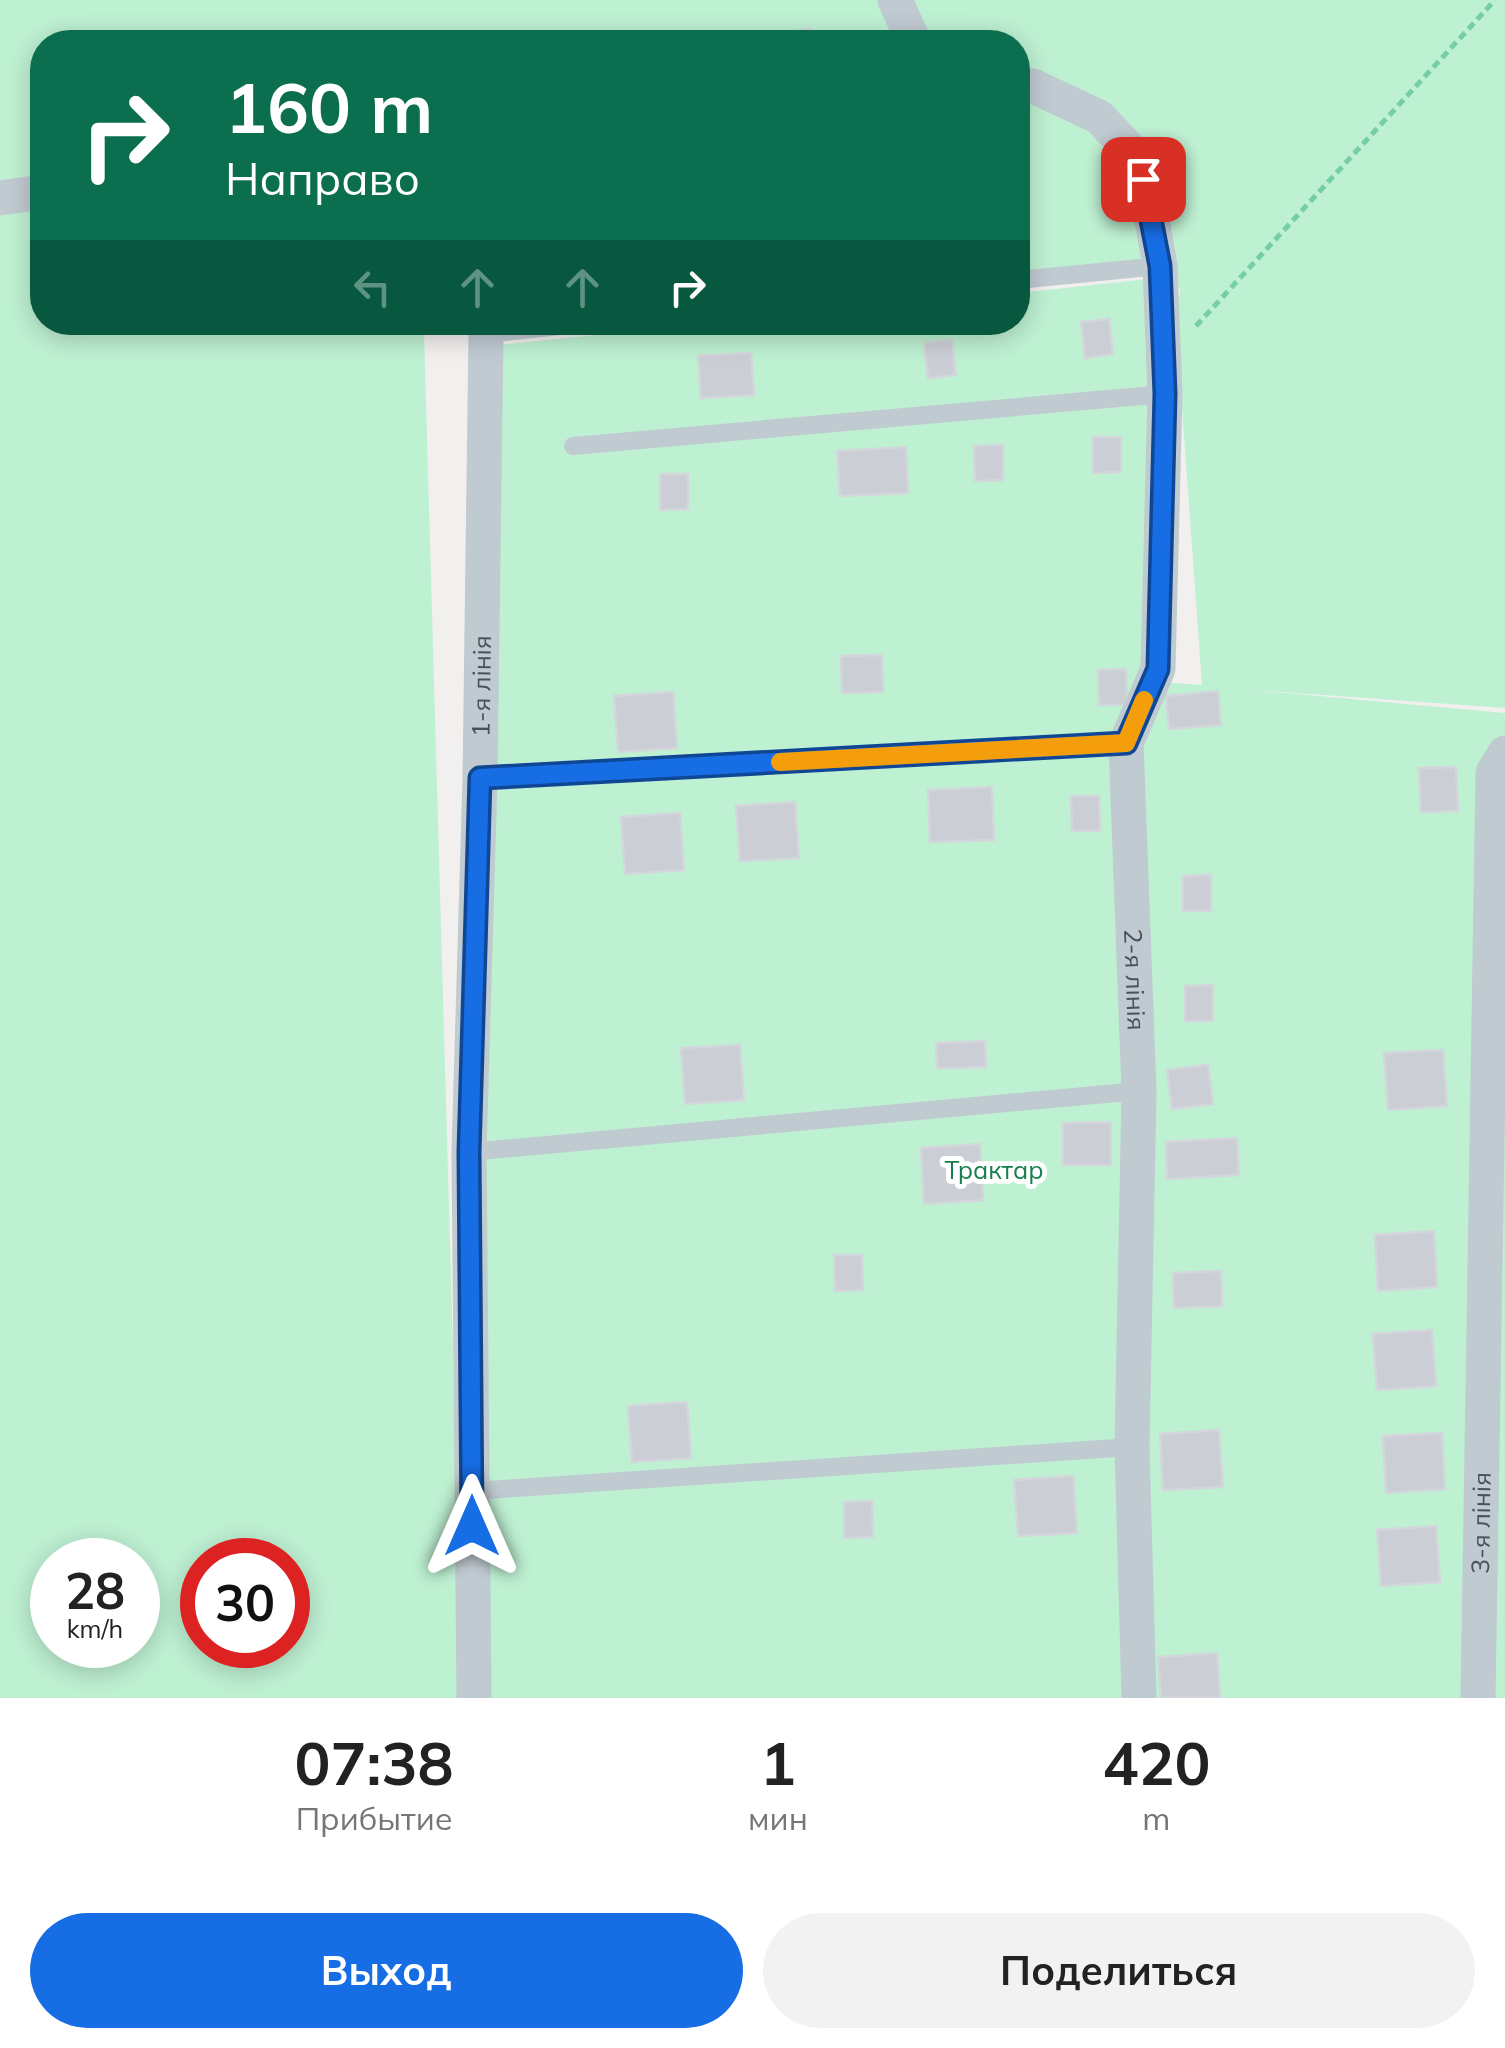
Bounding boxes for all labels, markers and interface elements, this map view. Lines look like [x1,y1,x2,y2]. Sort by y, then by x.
text: 160 m [225,63,433,151]
icon: right [60,70,190,200]
pin [1101,137,1186,222]
text: Направо [225,150,420,206]
icon: arrive [1116,152,1171,207]
icon: left [345,260,400,315]
icon: ahead [450,260,505,315]
icon: ahead [555,260,610,315]
icon: right [660,260,715,315]
street label: 1-я лінія [465,635,497,737]
street label: 2-я лінія [1118,928,1153,1031]
park label: Трактар [944,1154,1044,1185]
street label: 3-я лінія [1464,1472,1497,1574]
position arrow [420,1474,524,1578]
speed limit sign: 30 [180,1538,310,1668]
text: 28 [65,1559,125,1622]
text: km/h [67,1613,123,1644]
text: 07:38 [295,1725,453,1800]
text: 1 [760,1725,796,1800]
text: 420 [1102,1725,1210,1800]
text: Прибытие [296,1798,452,1838]
text: мин [748,1798,808,1838]
text: m [1142,1798,1170,1838]
button: Выход [30,1913,743,2028]
button: Поделиться [763,1913,1475,2028]

